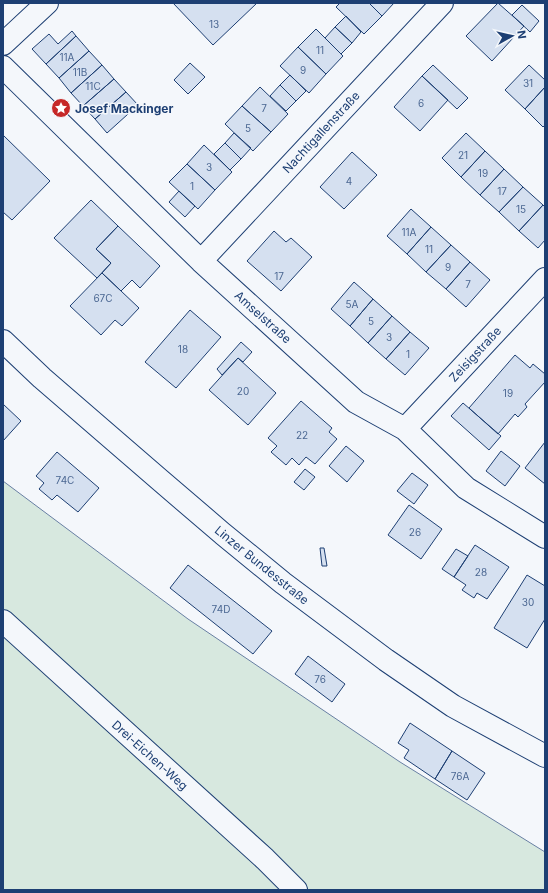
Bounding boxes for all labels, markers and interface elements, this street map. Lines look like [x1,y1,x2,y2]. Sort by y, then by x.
north arrow [492,16,532,56]
house number: 13 [209,18,219,30]
text: N [514,29,529,40]
house number: 11 [316,44,324,56]
house number: 11A [59,51,75,63]
house number: 9 [300,64,306,76]
house number: 11B [73,66,87,78]
house number: 31 [523,77,533,89]
house number: 11C [85,80,101,92]
street label: Nachtigallenstraße [279,88,363,176]
place icon: Josef Mackinger [50,97,72,119]
house number: 6 [418,97,424,109]
place label: Josef Mackinger [75,101,173,116]
house number: 7 [261,102,267,114]
house number: 5 [245,122,251,134]
house number: 21 [458,149,468,161]
house number: 3 [206,161,212,173]
house number: 19 [478,167,488,179]
house number: 4 [346,175,352,187]
house number: 1 [190,180,194,192]
house number: 17 [497,185,507,197]
house number: 15 [516,203,526,215]
house number: 11A [401,226,417,238]
house number: 11 [425,243,433,255]
house number: 9 [445,261,451,273]
house number: 17 [274,270,284,282]
house number: 7 [465,278,471,290]
street label: Amselstraße [232,288,294,346]
house number: 67C [93,292,113,304]
house number: 5A [346,298,359,310]
house number: 5 [368,315,374,327]
street label: Zeisigstraße [446,323,504,385]
house number: 3 [386,331,392,343]
house number: 18 [178,343,188,355]
house number: 1 [406,348,410,360]
house number: 20 [237,385,249,397]
house number: 19 [503,387,513,399]
house number: 22 [296,429,308,441]
house number: 74C [56,474,74,486]
street label: Linzer Bundesstraße [212,522,312,608]
house number: 26 [409,526,421,538]
house number: 28 [475,566,487,578]
house number: 30 [522,596,534,608]
house number: 74D [212,603,230,615]
house number: 76 [314,673,326,685]
street label: Drei-Eichen-Weg [109,717,191,793]
house number: 76A [451,770,469,782]

